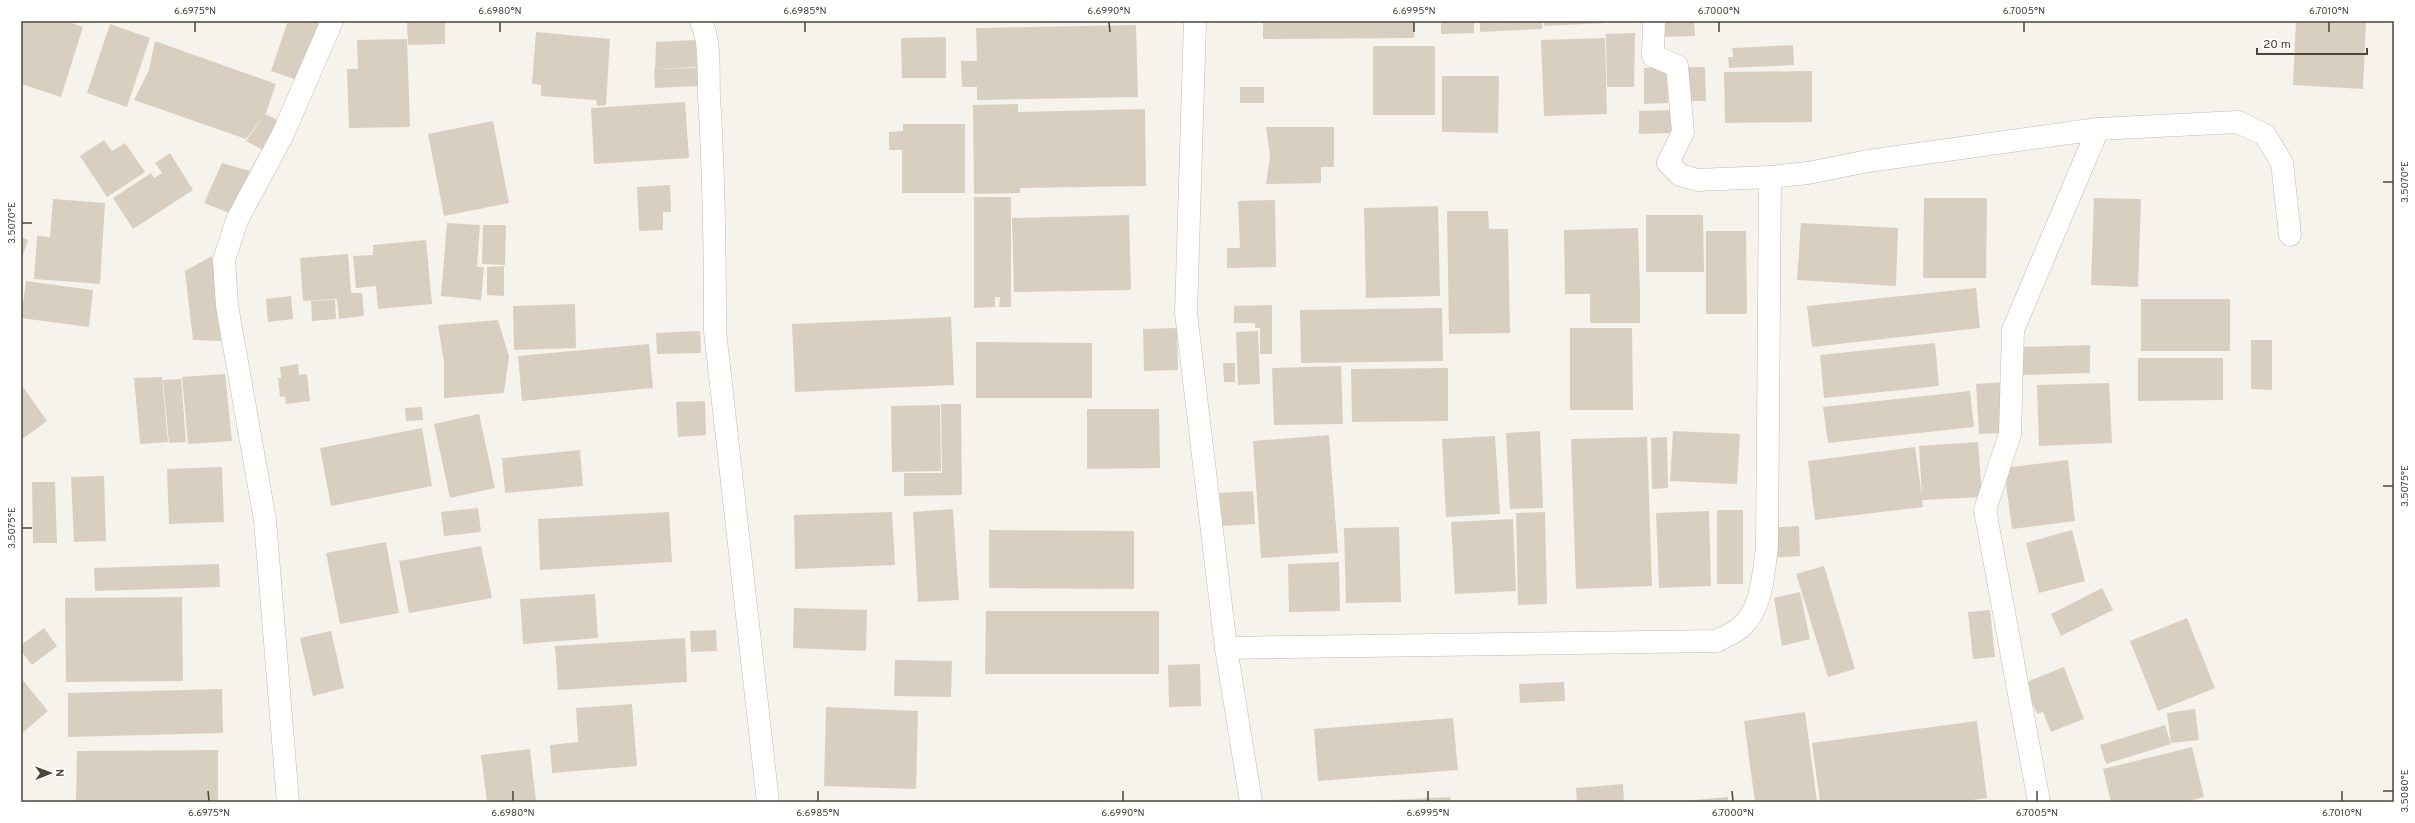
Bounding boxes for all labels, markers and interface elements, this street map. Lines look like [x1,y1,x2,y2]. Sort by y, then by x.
text: 6.6975°N [174,5,216,18]
text: 6.6980°N [478,5,522,18]
text: 6.6985°N [783,5,827,18]
text: 6.6990°N [1087,5,1131,18]
text: 6.6995°N [1392,5,1436,18]
text: 6.7000°N [1698,5,1740,18]
text: 6.7005°N [2003,5,2045,18]
text: 6.7010°N [2309,5,2349,18]
scale bar [2257,30,2367,56]
text: 20 m [2263,37,2291,53]
text: 3.5070°E [2399,161,2412,203]
text: 3.5070°E [6,202,19,244]
text: 3.5075°E [2399,465,2412,507]
text: 3.5075°E [6,507,19,549]
north arrow [30,753,70,793]
text: N [52,769,66,777]
text: 3.5080°E [2399,769,2412,813]
text: 6.6975°N [188,807,230,820]
text: 6.6980°N [491,807,535,820]
text: 6.6985°N [796,807,840,820]
text: 6.6990°N [1101,807,1145,820]
text: 6.6995°N [1406,807,1450,820]
text: 6.7000°N [1712,807,1754,820]
text: 6.7005°N [2016,807,2058,820]
text: 6.7010°N [2322,807,2362,820]

